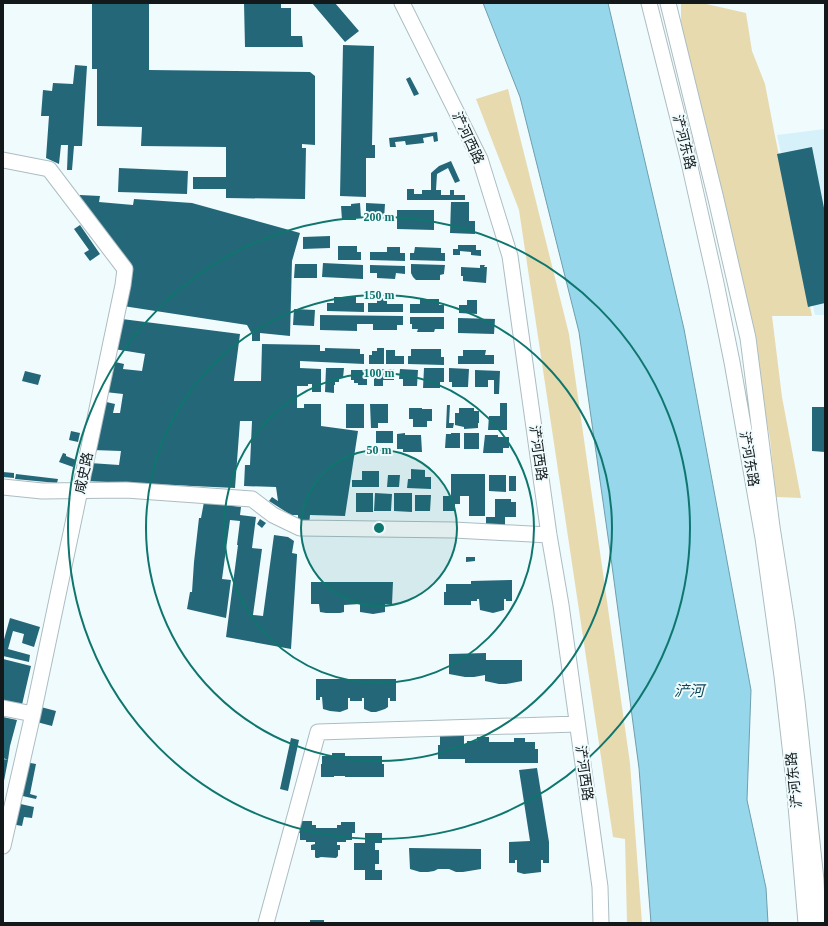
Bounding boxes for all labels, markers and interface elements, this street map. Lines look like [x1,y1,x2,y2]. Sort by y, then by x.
street label: 浐河西路 [449,109,487,167]
street label: 浐河东路 [670,113,698,171]
text: 200 m [364,210,395,224]
text: 150 m [364,288,395,302]
text: 100 m [364,366,395,380]
street label: 浐河西路 [527,424,549,482]
street label: 浐河东路 [737,430,761,488]
text: 50 m [367,443,392,457]
street label: 咸史路 [72,451,96,495]
centre of rings [372,521,386,535]
water label: 浐河 [674,683,707,699]
street label: 浐河西路 [573,744,595,802]
street label: 浐河东路 [784,751,804,809]

